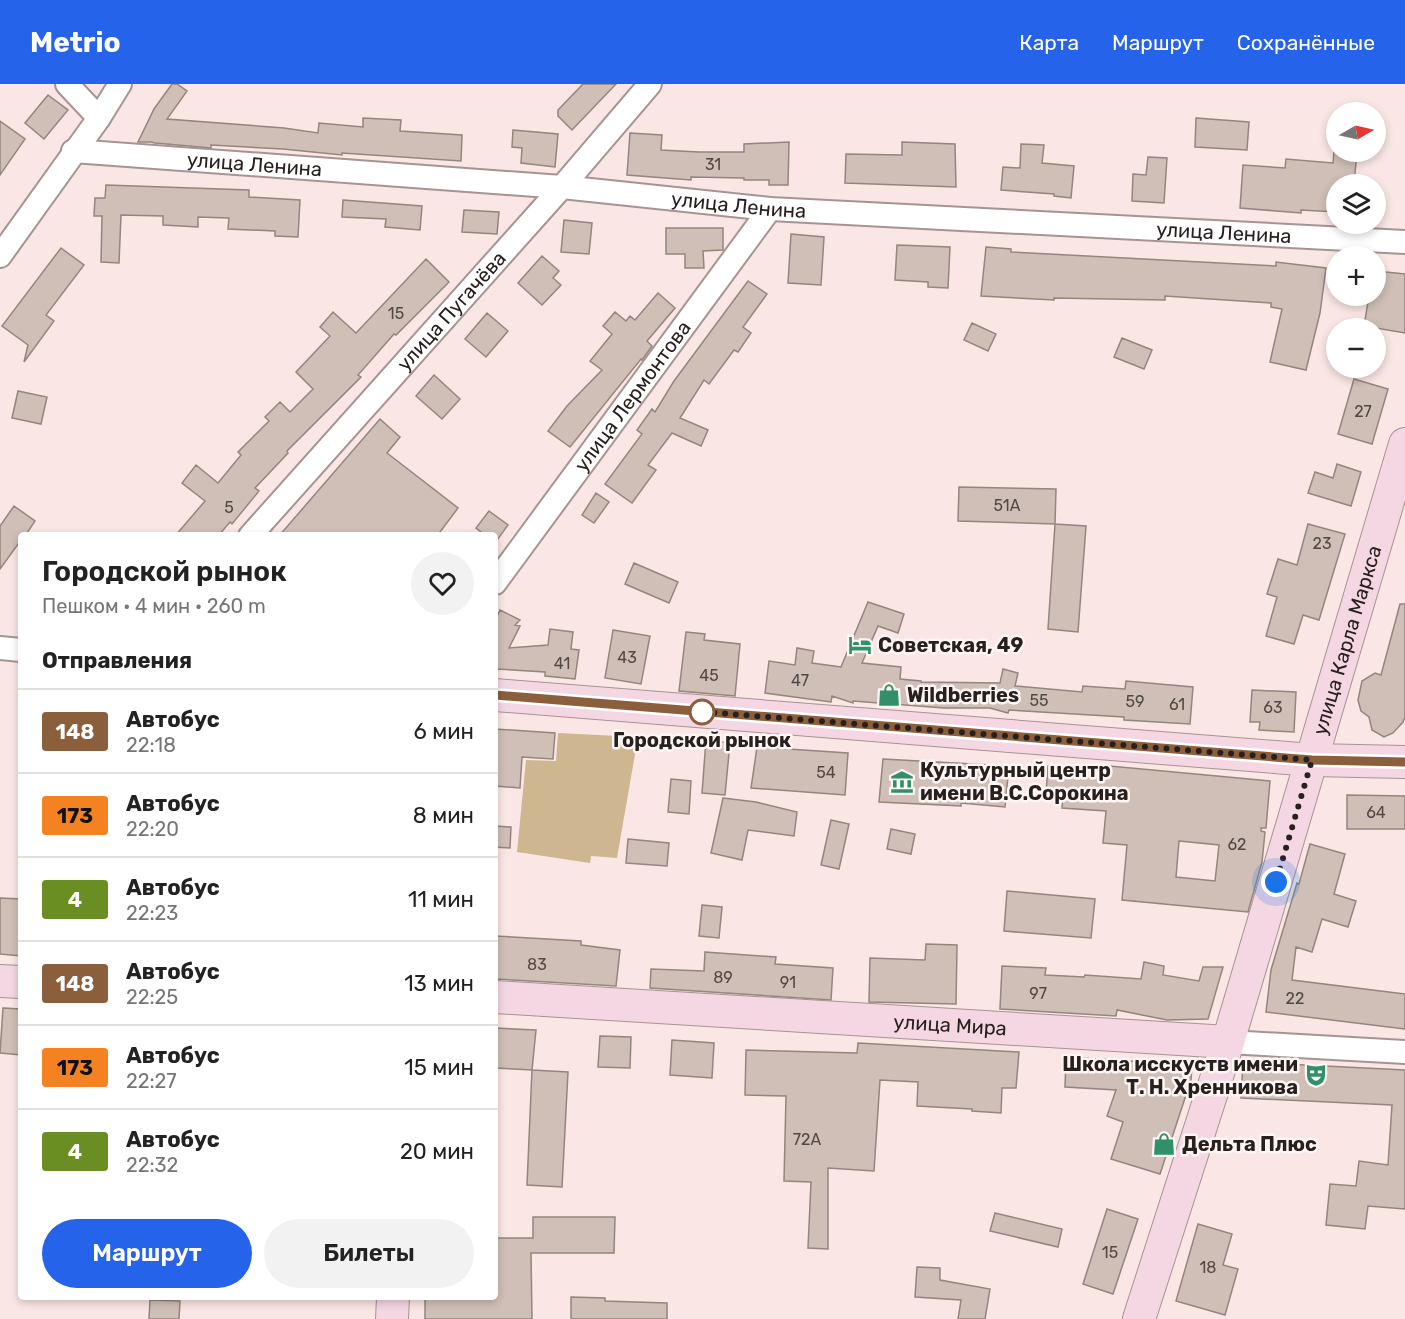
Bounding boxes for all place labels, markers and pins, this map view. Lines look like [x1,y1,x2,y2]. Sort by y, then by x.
hotel icon: Советская, 49 [847,632,873,658]
place label: Советская, 49 [878,633,1023,657]
shop icon: Wildberries [876,682,902,708]
place label: Wildberries [907,683,1019,707]
marker: Городской рынок [689,699,715,725]
place label: Городской рынок [613,728,791,752]
place label: Культурный центр имени В.С.Сорокина [920,758,1129,805]
museum icon: Культурный центр имени В.С.Сорокина [889,769,915,795]
place label: Школа исскуств имени Т. Н. Хренникова [1062,1052,1298,1099]
theatre icon: Школа исскуств имени Т. Н. Хренникова [1303,1062,1329,1088]
shop icon: Дельта Плюс [1151,1131,1177,1157]
place label: Дельта Плюс [1182,1132,1317,1156]

